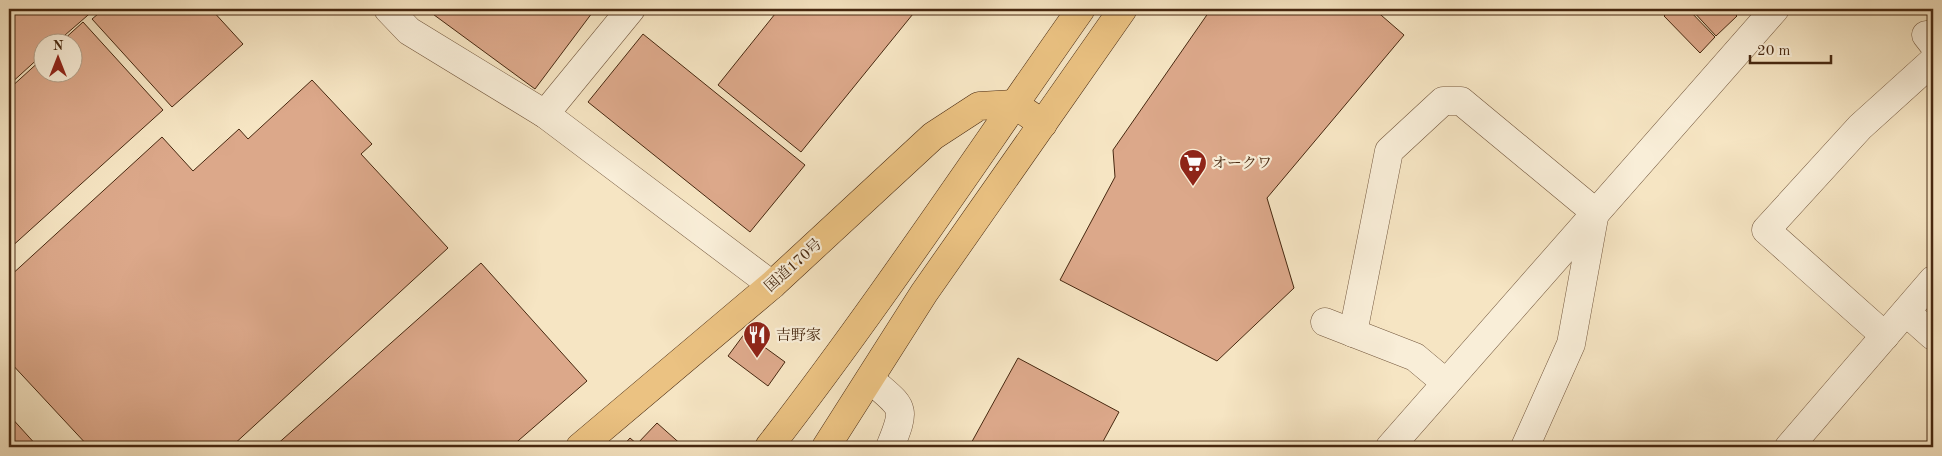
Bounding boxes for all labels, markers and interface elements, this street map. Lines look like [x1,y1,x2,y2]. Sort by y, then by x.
north arrow [32,32,82,82]
scale bar [1750,32,1831,64]
text: N [53,39,64,53]
text: 20 m [1757,44,1791,59]
supermarket icon: オークワ [1178,148,1208,187]
place label: オークワ [1212,156,1272,172]
street label: 国道170号 [761,235,825,295]
restaurant icon: 吉野家 [742,320,772,359]
place label: 吉野家 [776,327,821,344]

